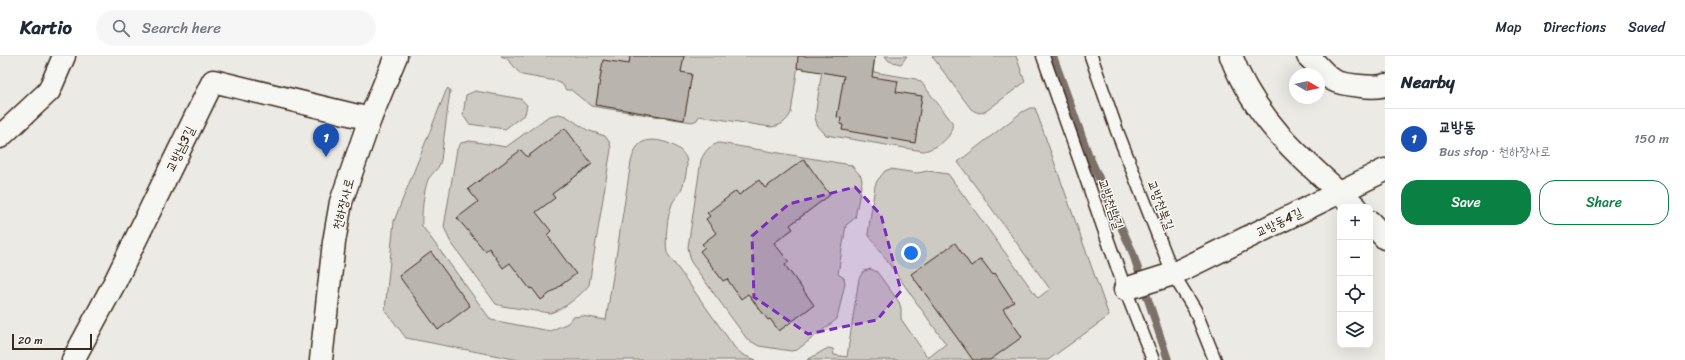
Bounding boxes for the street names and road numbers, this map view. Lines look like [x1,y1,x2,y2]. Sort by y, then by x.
street label: 교방남3길 [159,122,201,176]
street label: 천하장사로 [326,176,360,232]
street label: 교방천남길 [1092,176,1130,232]
street label: 교방천북길 [1141,176,1181,234]
street label: 교방동4길 [1252,201,1306,243]

